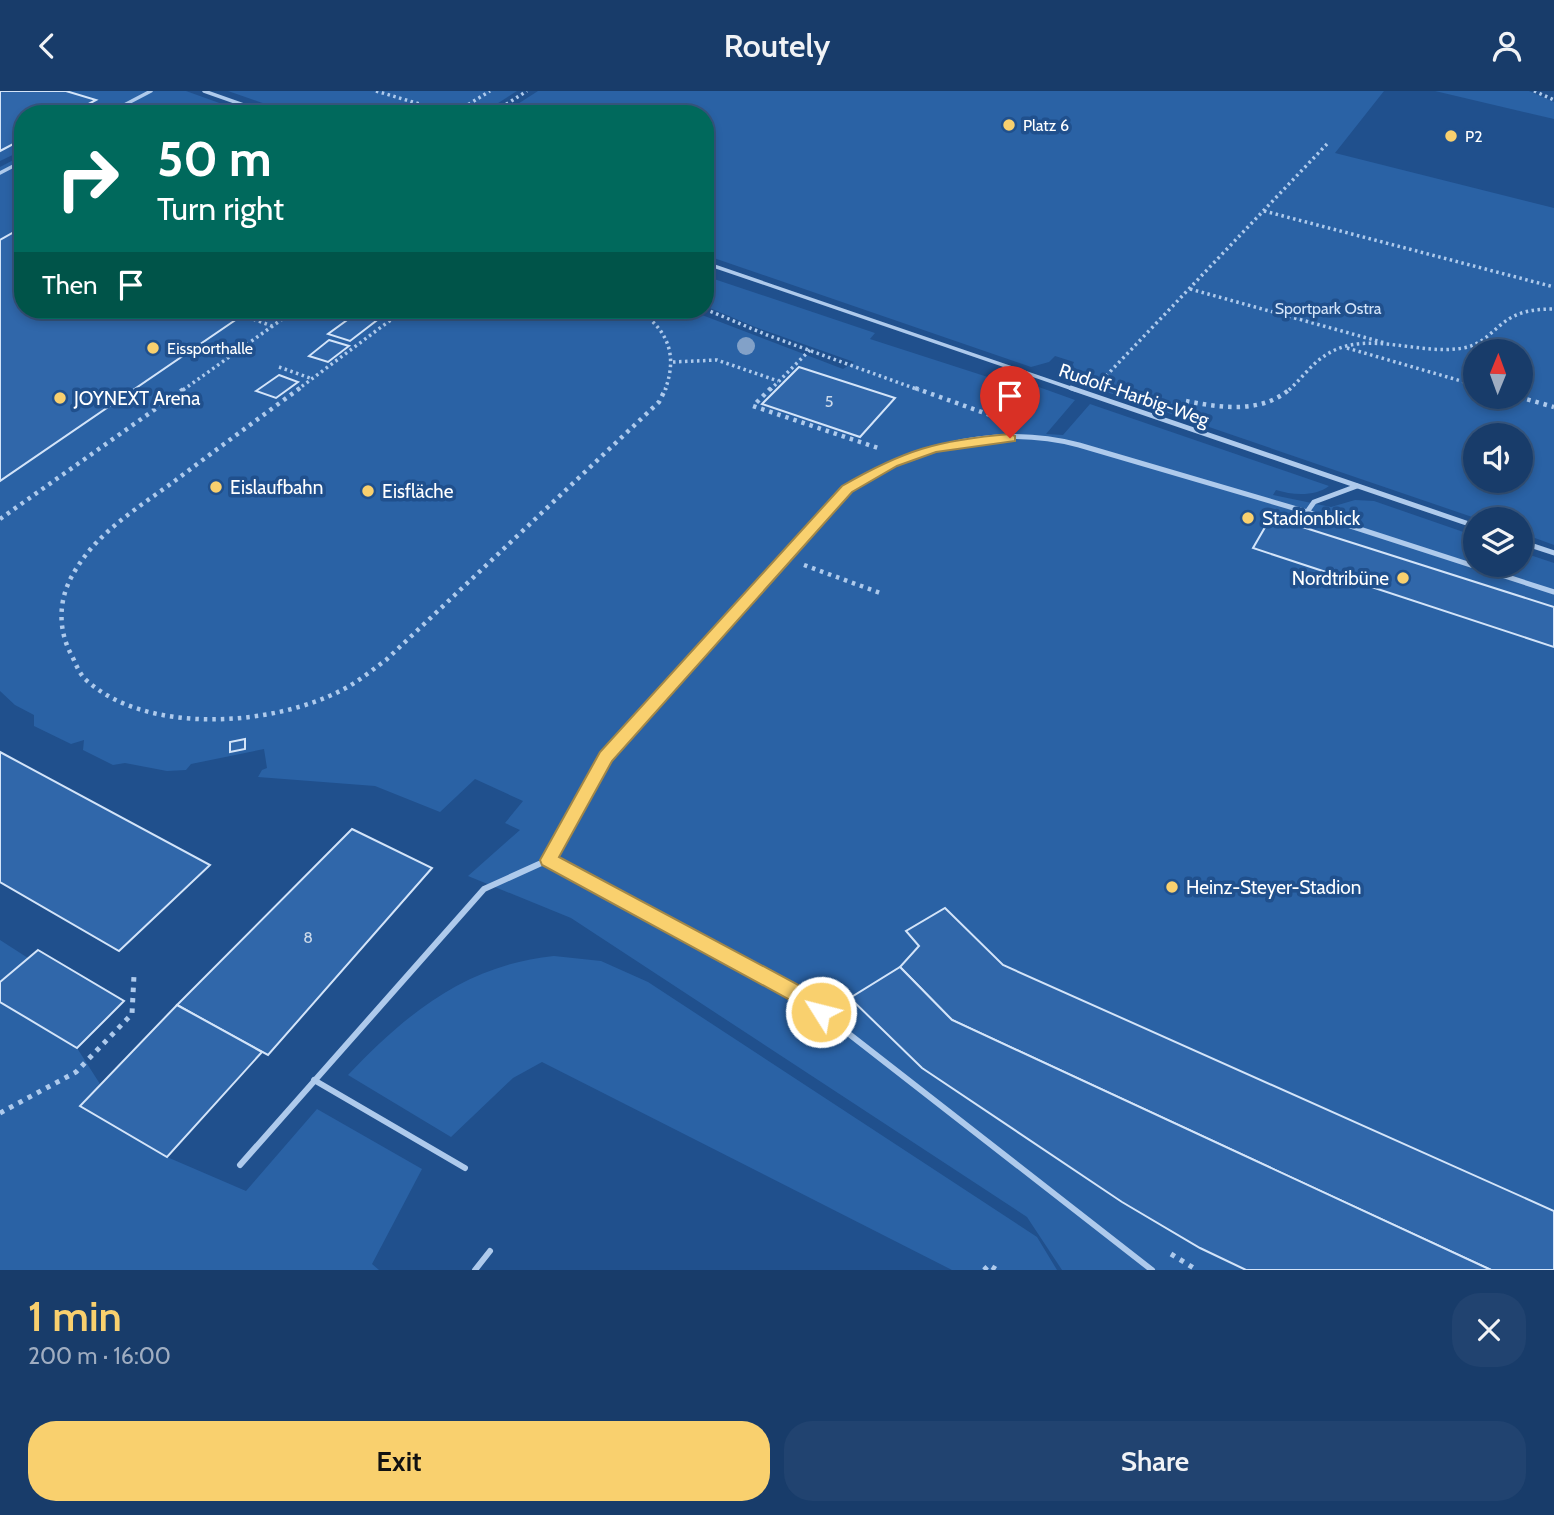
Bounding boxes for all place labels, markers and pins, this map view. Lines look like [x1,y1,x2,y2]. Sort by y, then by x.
place label: Platz 6 [1023,116,1069,135]
marker: Platz 6 [1001,117,1017,133]
place label: P2 [1465,127,1483,146]
marker: P2 [1443,128,1459,144]
place label: Eissporthalle [167,339,253,358]
marker: Eissporthalle [145,340,161,356]
pin [980,366,1040,438]
place label: JOYNEXT Arena [73,387,200,410]
marker: JOYNEXT Arena [52,390,68,406]
place label: Eislaufbahn [230,476,323,499]
marker: Eislaufbahn [208,479,224,495]
place label: Eisfläche [382,480,454,503]
marker: Eisfläche [360,483,376,499]
place label: Stadionblick [1262,507,1361,530]
marker: Stadionblick [1240,510,1256,526]
place label: Nordtribüne [1292,567,1389,590]
marker: Nordtribüne [1395,570,1411,586]
place label: Heinz-Steyer-Stadion [1186,876,1361,899]
marker: Heinz-Steyer-Stadion [1164,879,1180,895]

